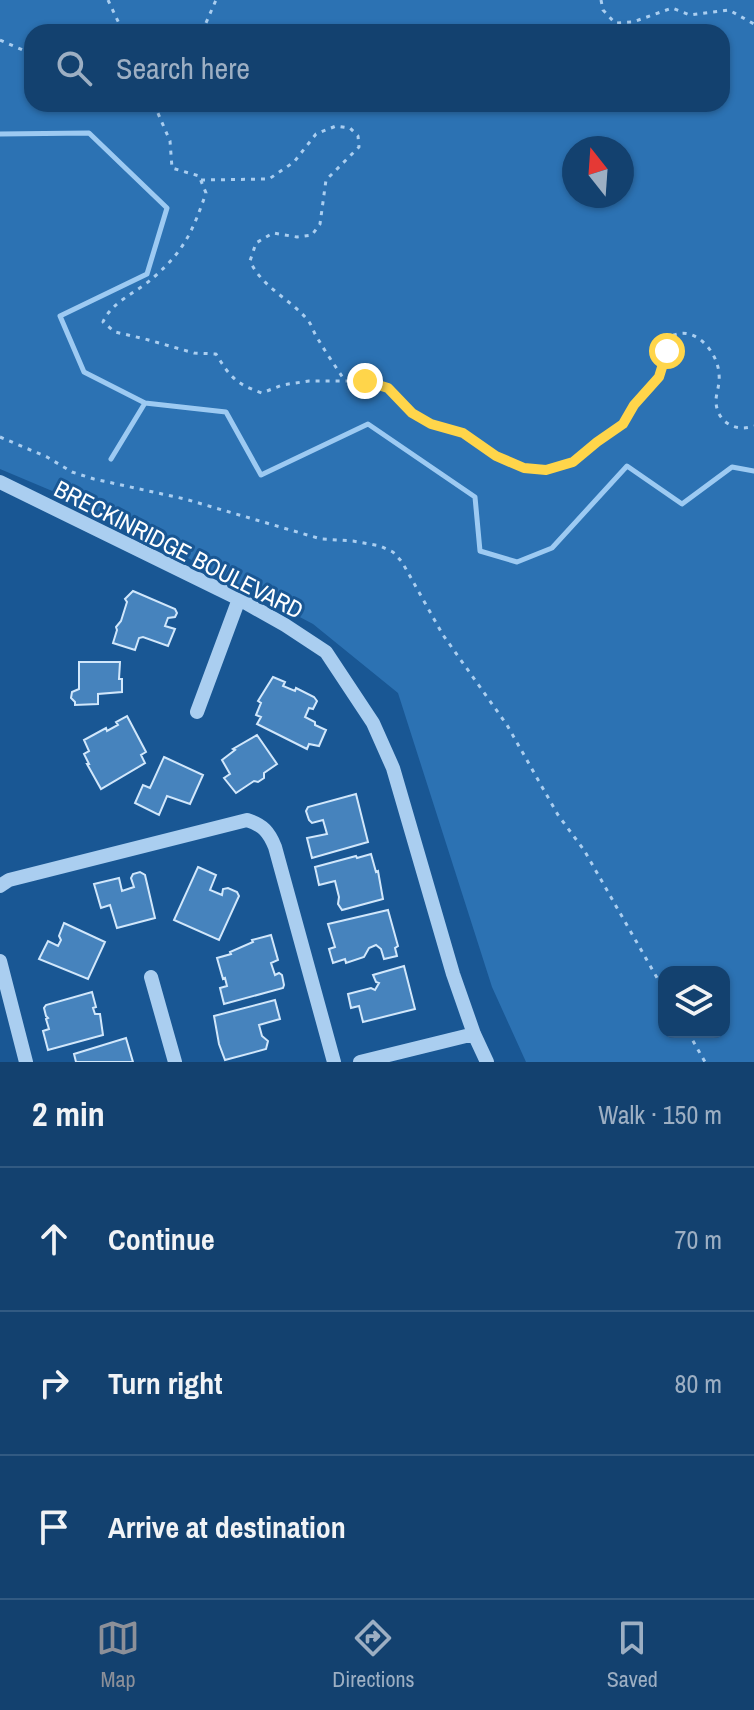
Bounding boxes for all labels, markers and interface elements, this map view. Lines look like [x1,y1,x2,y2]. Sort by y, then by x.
search box [24,24,730,112]
icon: search [52,46,96,90]
text: Search here [116,48,250,88]
north arrow [562,136,634,208]
route start [649,333,685,369]
route end [347,363,383,399]
street label: BRECKINRIDGE BOULEVARD [49,472,309,626]
map controls [658,966,730,1038]
button: layers [658,966,730,1038]
text: 2 min [32,1091,105,1137]
text: Walk · 150 m [598,1097,722,1132]
icon: ahead [32,1217,76,1261]
text: Continue [108,1219,215,1259]
text: 70 m [675,1222,722,1257]
icon: right [32,1361,76,1405]
text: Turn right [108,1363,222,1403]
text: 80 m [675,1366,722,1401]
icon: arrive [32,1505,76,1549]
text: Arrive at destination [108,1507,346,1547]
tab: Map [96,1616,140,1694]
tab: Directions [332,1616,415,1694]
tab: Saved [607,1616,658,1694]

